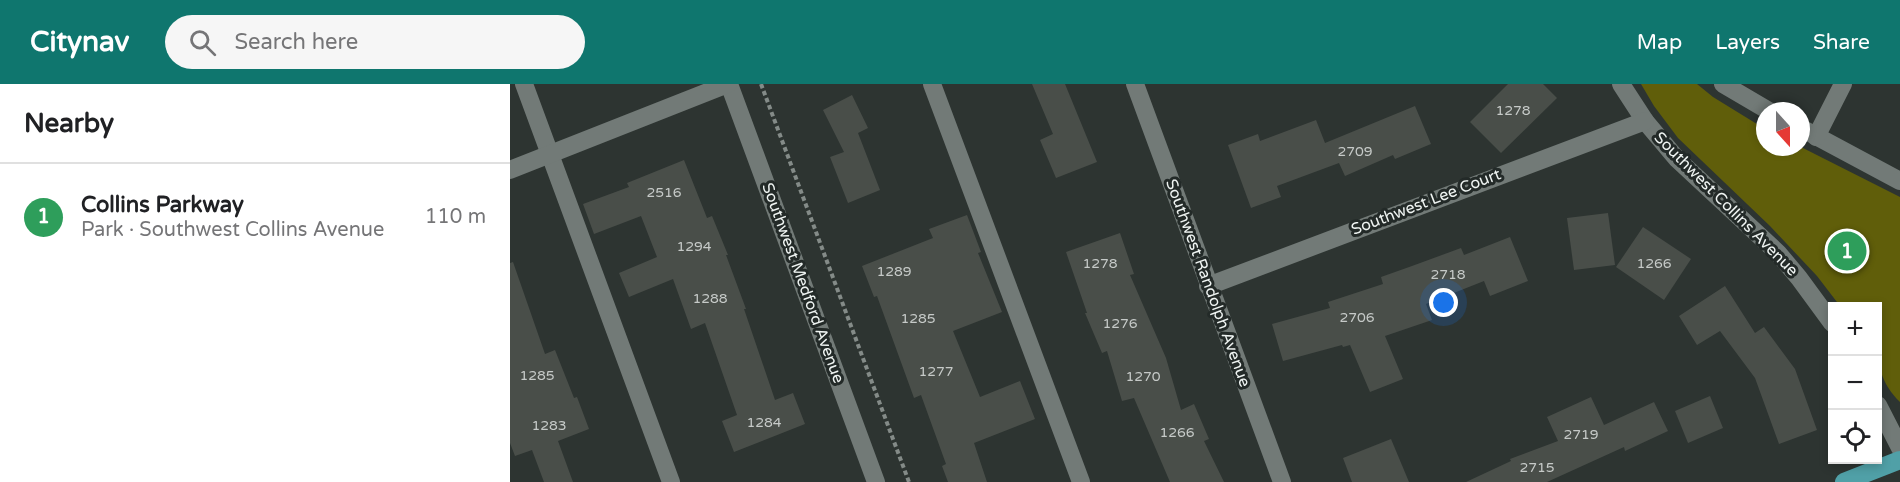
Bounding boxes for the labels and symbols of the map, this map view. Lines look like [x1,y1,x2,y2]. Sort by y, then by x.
house number: 1278 [1495,102,1531,119]
north arrow [1756,102,1810,156]
street label: Southwest Collins Avenue [1650,128,1802,280]
house number: 2709 [1337,143,1373,160]
street label: Southwest Lee Court [1348,164,1504,240]
street label: Southwest Randolph Avenue [1161,176,1255,390]
street label: Southwest Medford Avenue [757,180,849,386]
house number: 2516 [646,184,682,201]
pin: 1 [1828,228,1866,274]
house number: 1294 [676,238,712,255]
house number: 1278 [1082,255,1118,272]
house number: 1266 [1636,255,1672,272]
house number: 1289 [876,263,912,280]
house number: 2718 [1430,266,1466,283]
your location [1429,288,1458,317]
house number: 1288 [692,290,728,307]
house number: 2706 [1339,309,1375,326]
house number: 1285 [900,310,936,327]
house number: 1276 [1102,315,1138,332]
house number: 1277 [918,363,954,380]
house number: 1285 [519,367,555,384]
house number: 1270 [1125,368,1161,385]
house number: 1284 [746,414,782,431]
house number: 1283 [531,417,567,434]
house number: 1266 [1159,424,1195,441]
house number: 2719 [1563,426,1599,443]
house number: 2715 [1519,459,1555,476]

